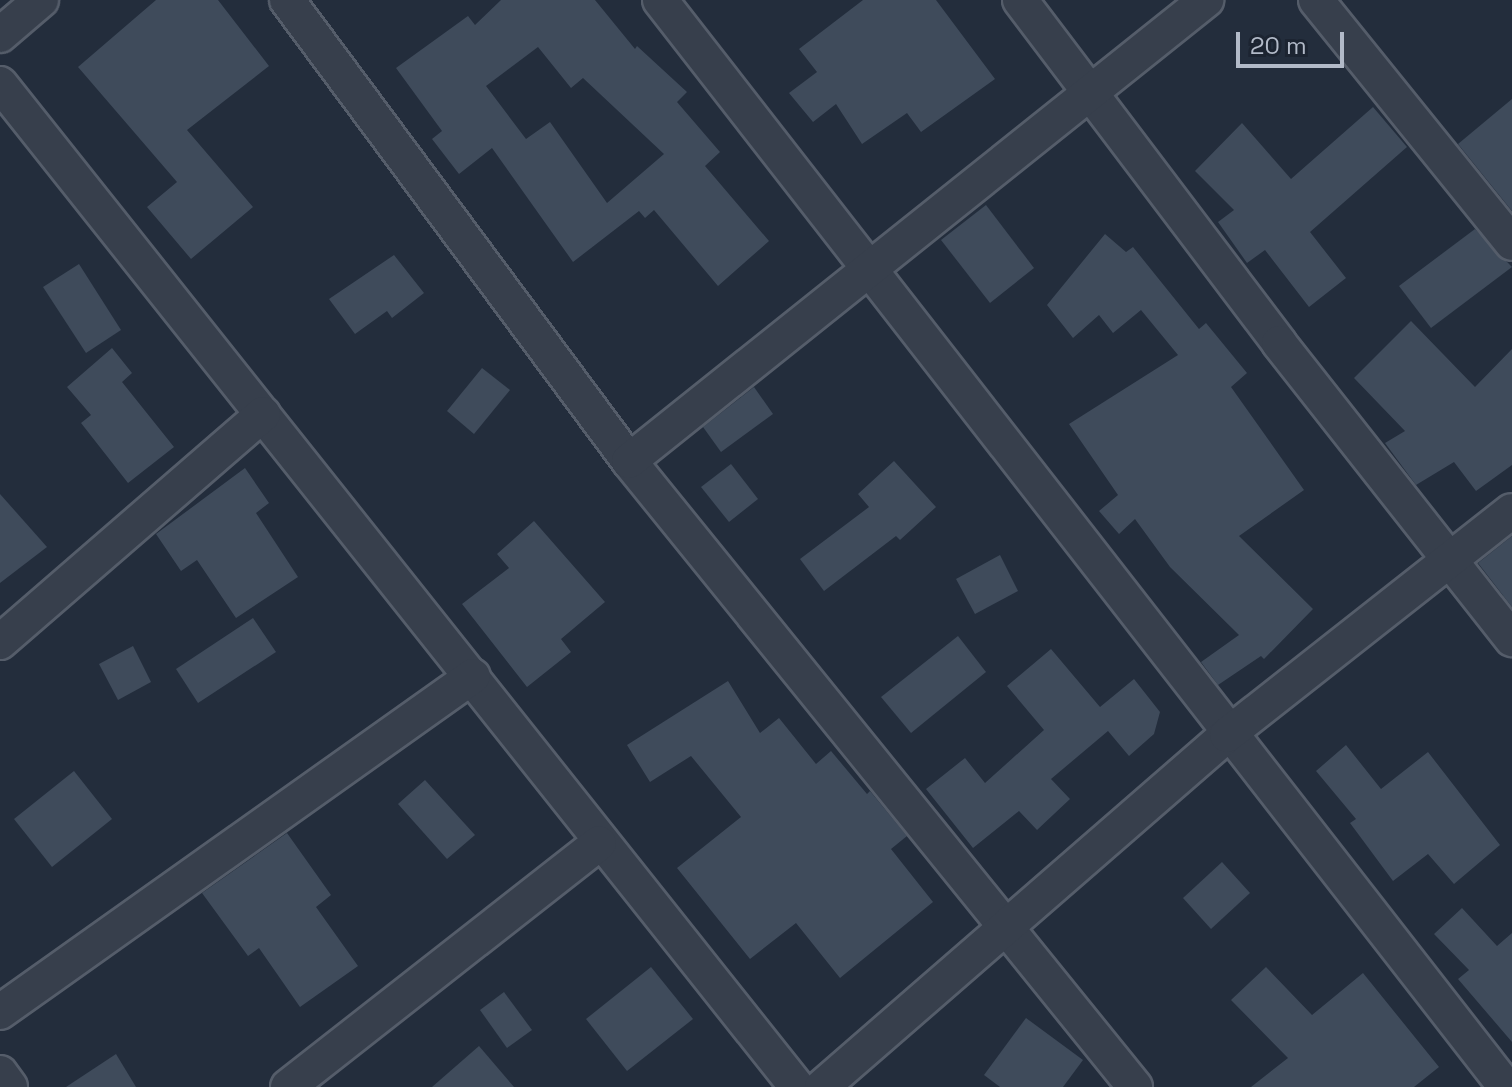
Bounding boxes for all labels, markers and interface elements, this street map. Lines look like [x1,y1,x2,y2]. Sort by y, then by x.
scale bar [1240,16,1348,66]
text: 20 m [1250,30,1307,61]

